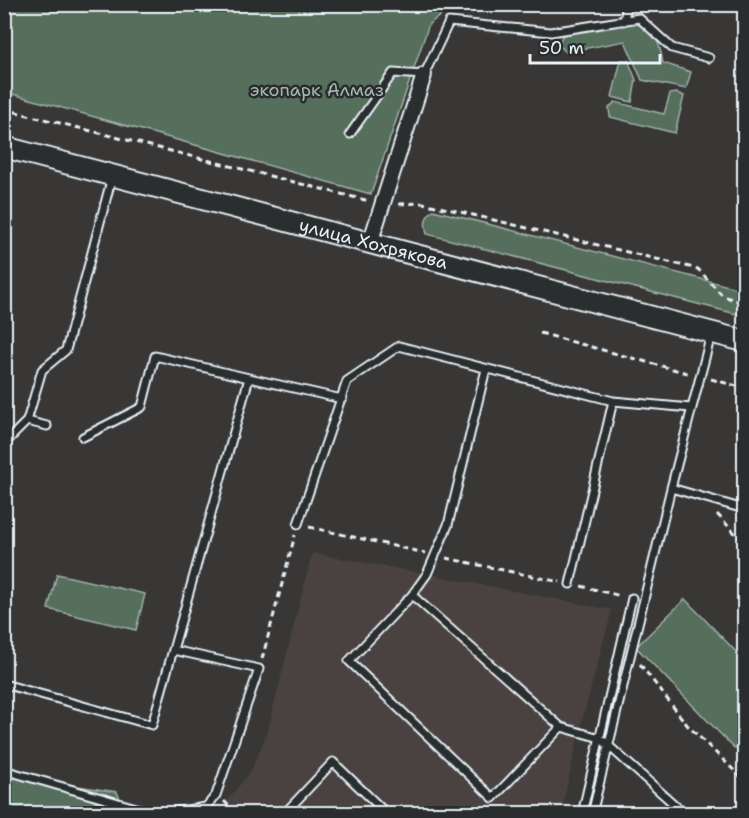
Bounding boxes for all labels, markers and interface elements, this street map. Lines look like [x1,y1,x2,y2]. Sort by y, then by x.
scale bar [530,27,660,65]
text: 50 m [539,36,584,60]
park label: экопарк Алмаз [250,78,384,102]
street label: улица Хохрякова [297,213,450,275]

